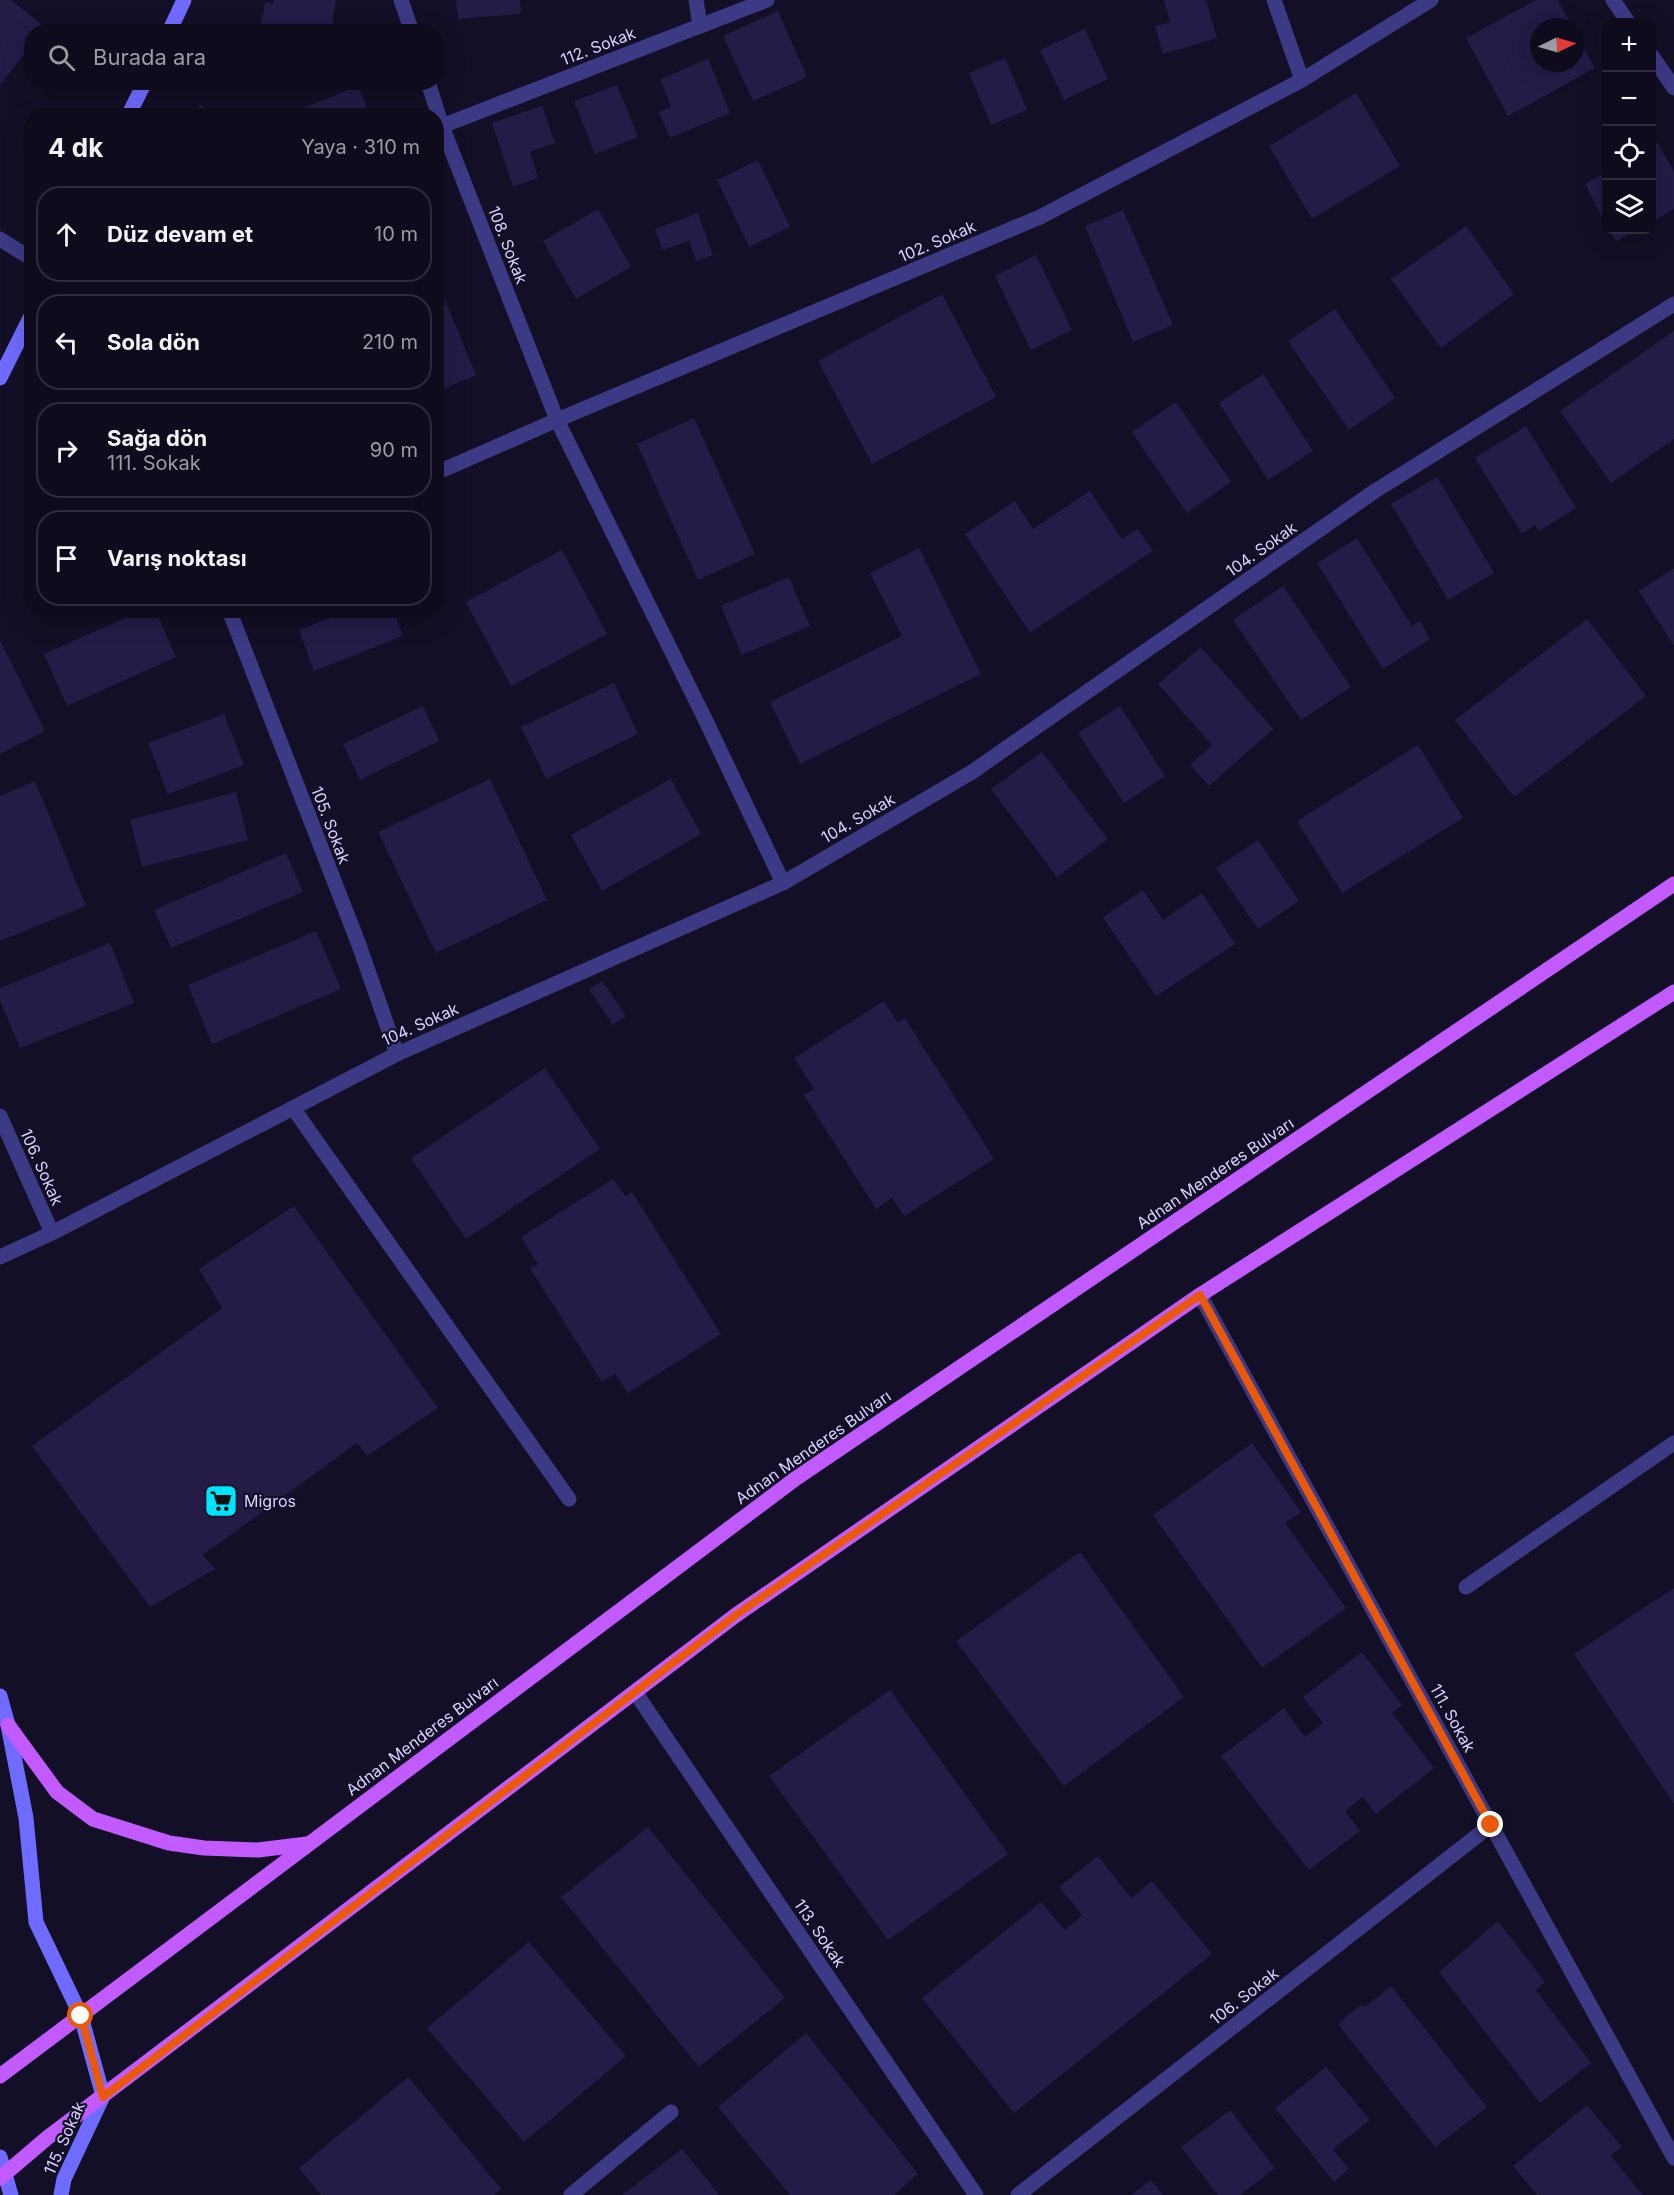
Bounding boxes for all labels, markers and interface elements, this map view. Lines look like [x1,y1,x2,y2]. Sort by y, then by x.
north arrow [1530,18,1584,72]
map controls [1602,18,1656,234]
button: + [1602,18,1656,72]
street label: 112. Sokak [558,23,638,69]
search box [24,24,444,90]
icon: search [45,41,78,74]
text: Burada ara [93,44,206,70]
button: − [1602,72,1656,126]
button: locate [1602,126,1656,180]
text: 4 dk [48,132,103,163]
text: Yaya · 310 m [301,135,420,159]
button: layers [1602,180,1656,234]
street label: 108. Sokak [484,203,532,287]
street label: 102. Sokak [895,216,979,266]
icon: ahead [50,218,83,251]
text: Düz devam et [107,221,253,247]
text: 10 m [374,222,418,246]
icon: left [50,326,83,359]
text: Sola dön [107,329,200,355]
text: 210 m [362,330,418,354]
text: Sağa dön [107,425,207,451]
icon: right [50,434,83,467]
text: 90 m [370,438,418,462]
text: 111. Sokak [107,451,201,475]
street label: 104. Sokak [1222,517,1300,581]
icon: arrive [50,542,83,575]
text: Varış noktası [107,545,247,571]
street label: 105. Sokak [307,783,355,867]
street label: 104. Sokak [818,789,899,847]
street label: 104. Sokak [379,998,462,1050]
street label: Adnan Menderes Bulvarı [1132,1113,1298,1233]
street label: 106. Sokak [16,1126,68,1208]
street label: Adnan Menderes Bulvarı [731,1386,895,1508]
supermarket icon: Migros [203,1483,239,1519]
place label: Migros [244,1491,296,1511]
street label: Adnan Menderes Bulvarı [342,1672,502,1800]
street label: 111. Sokak [1426,1680,1480,1756]
route end [1477,1811,1503,1837]
street label: 113. Sokak [790,1895,850,1971]
street label: 106. Sokak [1206,1963,1282,2029]
route start [67,2002,93,2028]
street label: 115. Sokak [39,2098,89,2178]

